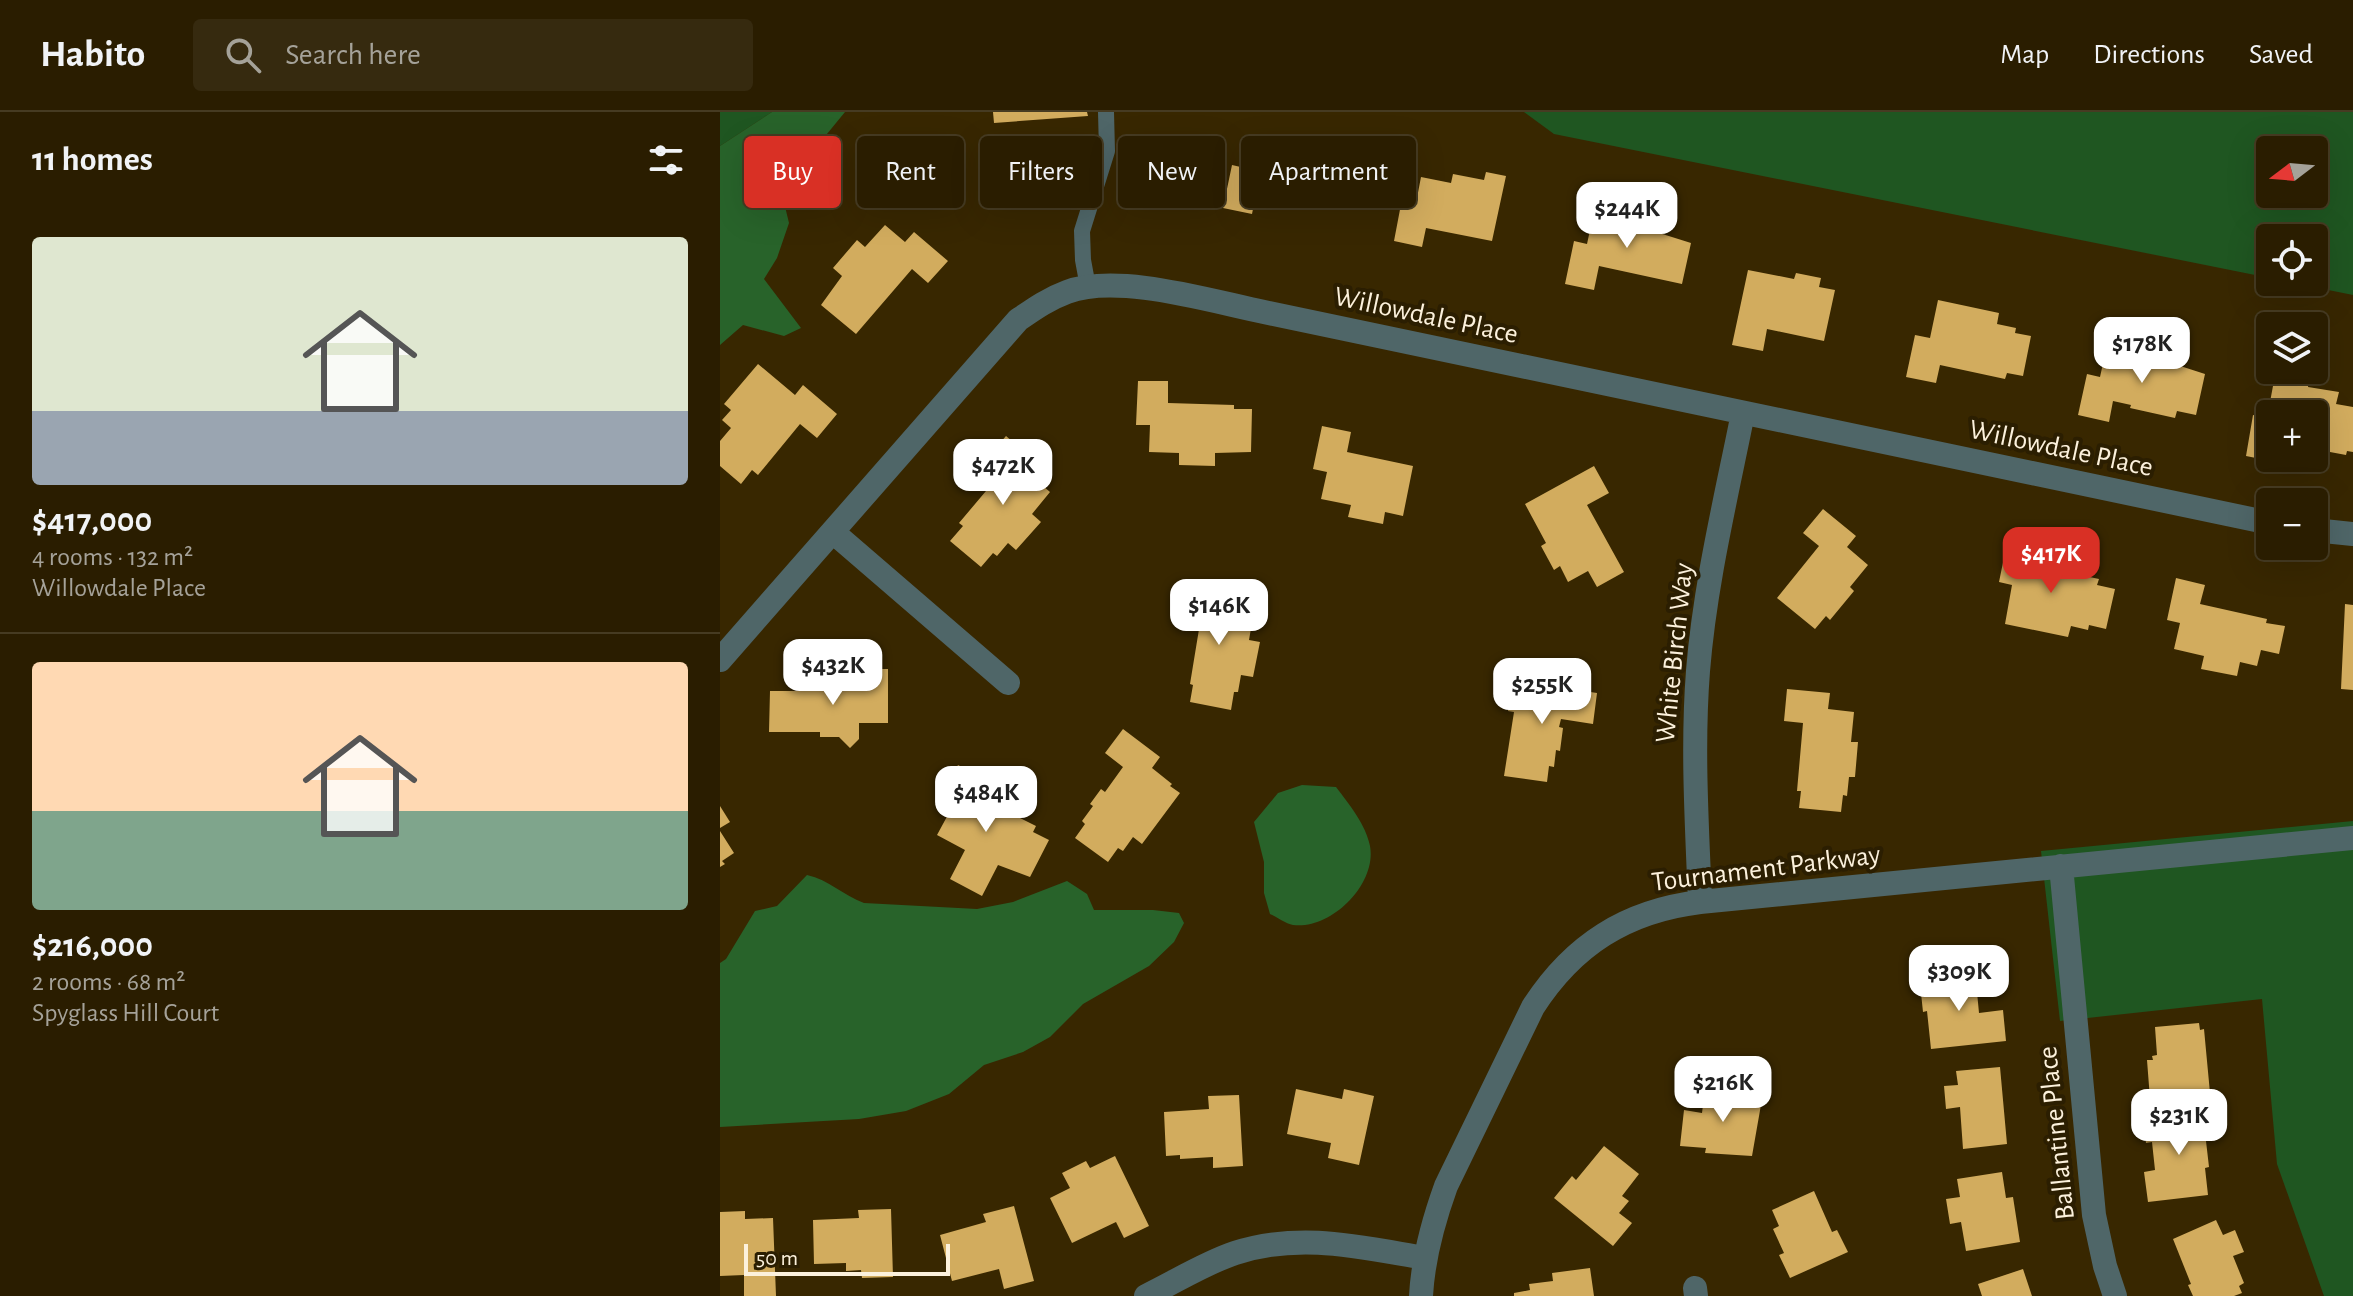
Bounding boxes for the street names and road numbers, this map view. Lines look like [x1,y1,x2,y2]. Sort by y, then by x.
street label: Willowdale Place [1331,283,1521,349]
street label: Willowdale Place [1966,416,2156,482]
street label: White Birch Way [1652,562,1698,744]
street label: Tournament Parkway [1650,841,1882,897]
street label: Ballantine Place [2034,1045,2080,1221]

